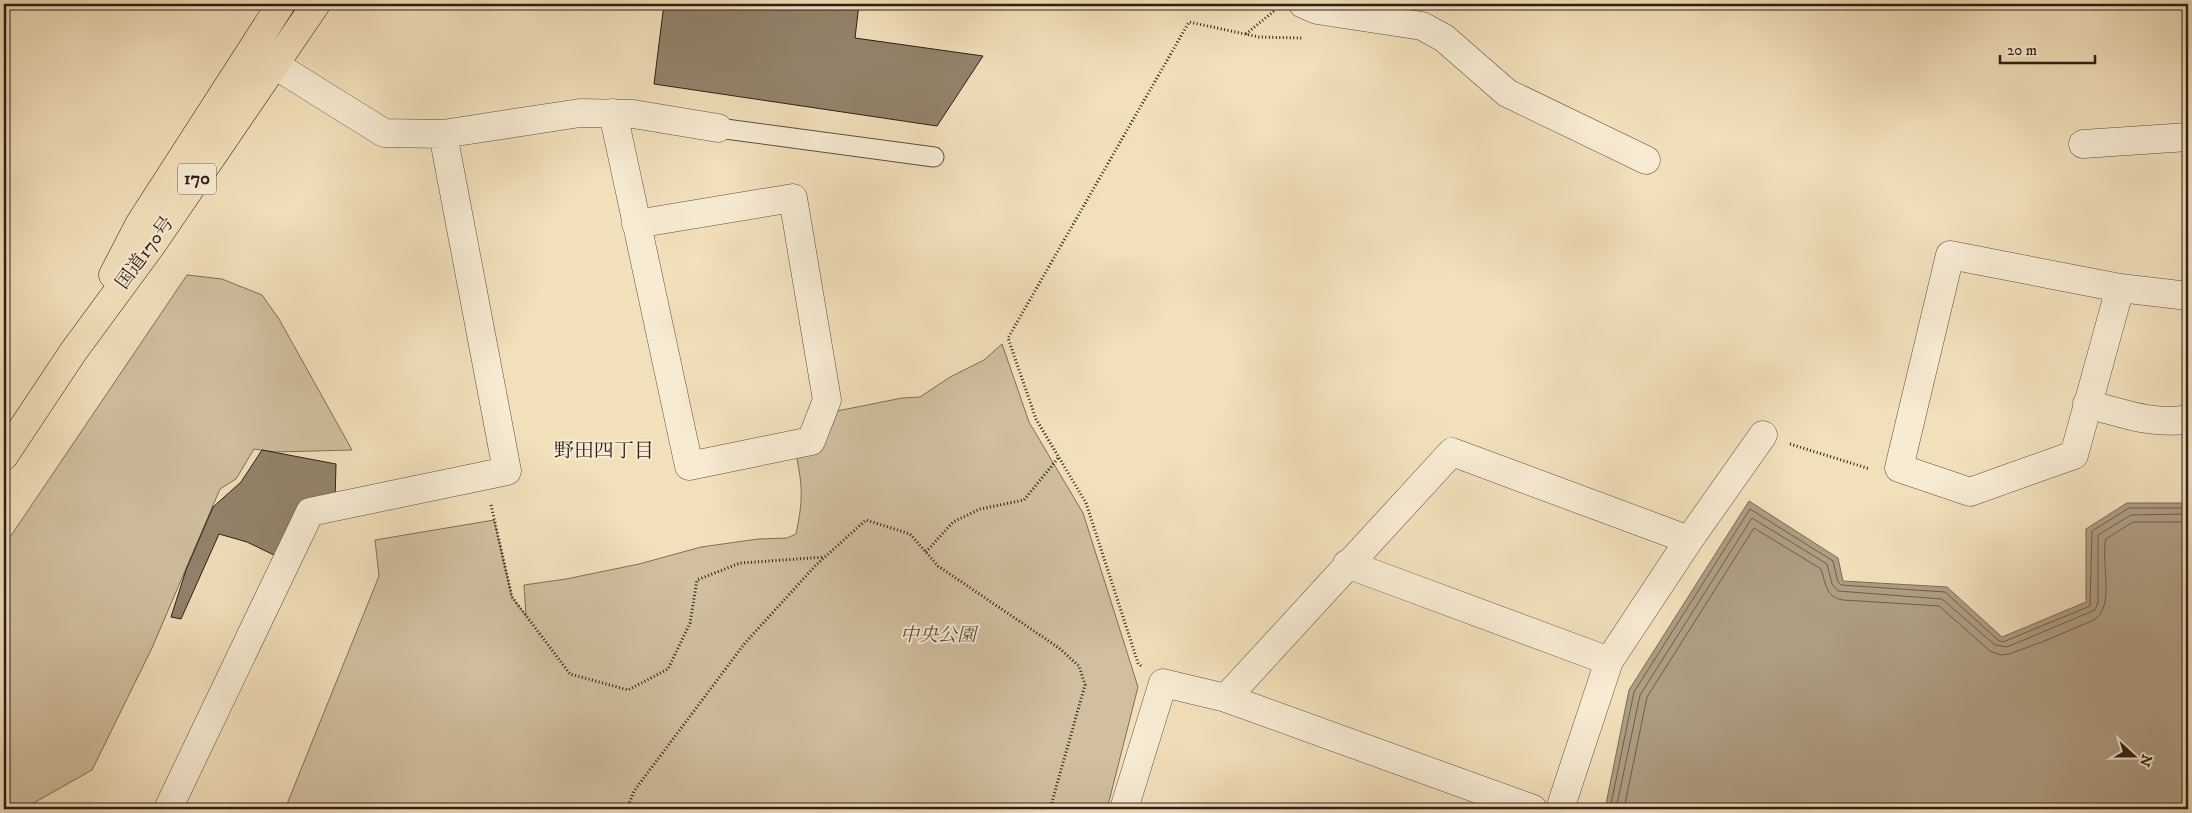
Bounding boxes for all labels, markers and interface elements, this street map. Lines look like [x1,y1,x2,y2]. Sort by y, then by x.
scale bar [2000,32,2094,64]
text: 20 m [2007,41,2037,60]
road number: 170 [178,163,216,194]
street label: 国道170号 [111,212,179,294]
district label: 野田四丁目 [554,439,654,464]
park label: 中央公園 [900,624,979,647]
north arrow [2110,730,2160,780]
text: N [2135,752,2156,769]

